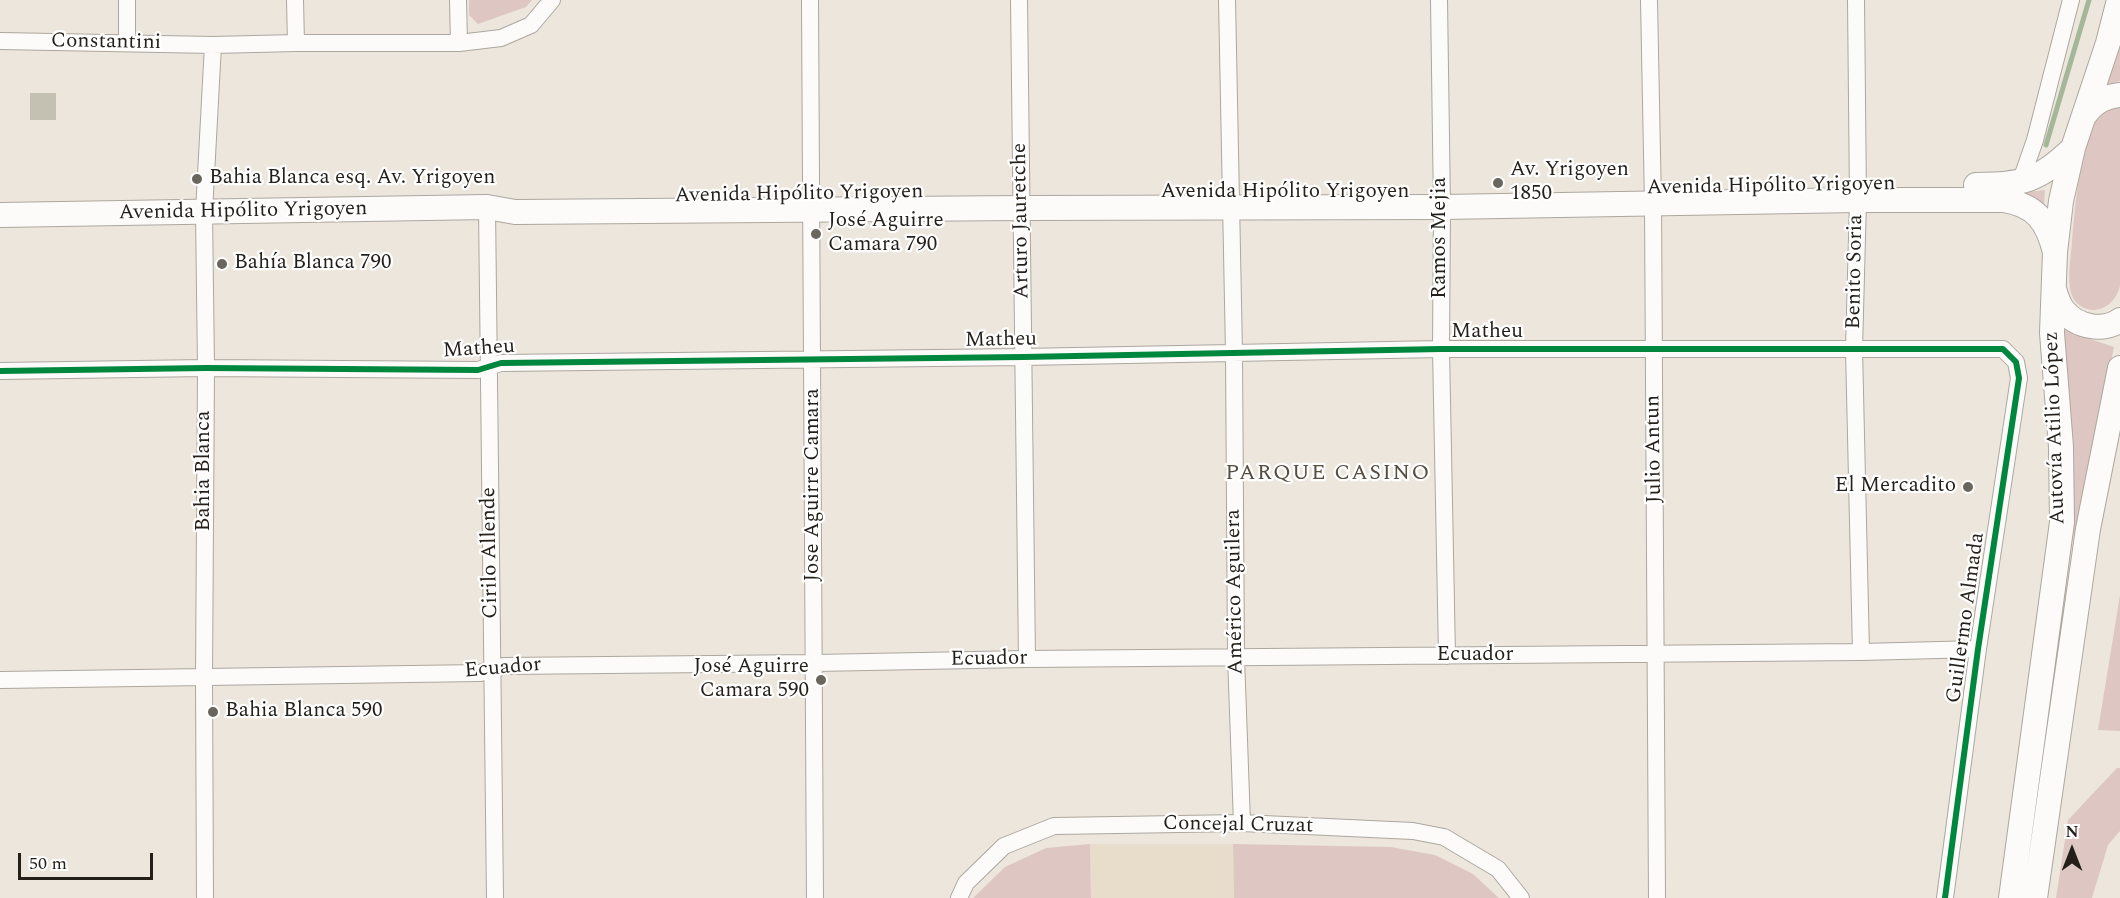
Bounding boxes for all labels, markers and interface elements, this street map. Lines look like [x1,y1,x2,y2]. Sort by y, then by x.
street label: Constantini [51,29,161,57]
street label: Arturo Jauretche [1008,143,1036,299]
place label: Av. Yrigoyen 1850 [1510,158,1629,208]
place label: Bahia Blanca esq. Av. Yrigoyen [209,166,495,192]
marker: Bahia Blanca esq. Av. Yrigoyen [190,172,204,186]
street label: Avenida Hipólito Yrigoyen [1646,172,1896,202]
marker: Av. Yrigoyen 1850 [1491,176,1505,190]
street label: Ramos Mejia [1428,177,1454,299]
street label: Avenida Hipólito Yrigoyen [674,180,924,210]
street label: Avenida Hipólito Yrigoyen [1161,180,1409,206]
street label: Avenida Hipólito Yrigoyen [118,197,368,227]
place label: José Aguirre Camara 790 [828,209,944,259]
street label: Benito Soria [1842,214,1870,330]
marker: José Aguirre Camara 790 [809,227,823,241]
place label: Bahía Blanca 790 [234,251,392,277]
marker: Bahía Blanca 790 [215,257,229,271]
street label: Matheu [1451,320,1523,346]
street label: Matheu [965,328,1037,354]
street label: Autovía Atilio López [2040,331,2072,525]
street label: Matheu [442,335,516,365]
street label: Jose Aguirre Camara [801,388,827,582]
street label: Julio Antun [1641,395,1669,503]
street label: Bahia Blanca [192,411,218,531]
district label: PARQUE CASINO [1225,462,1431,488]
place label: El Mercadito [1835,474,1956,500]
marker: El Mercadito [1961,480,1975,494]
street label: Cirilo Allende [477,487,505,619]
street label: Américo Aguilera [1222,509,1250,675]
street label: Guillermo Almada [1943,531,1991,705]
street label: Ecuador [1436,643,1514,669]
street label: Ecuador [950,647,1028,673]
street label: Ecuador [463,653,543,685]
place label: José Aguirre Camara 590 [693,655,809,705]
marker: José Aguirre Camara 590 [814,673,828,687]
place label: Bahia Blanca 590 [225,699,383,725]
marker: Bahia Blanca 590 [206,705,220,719]
street label: Concejal Cruzat [1163,812,1313,840]
north arrow [2042,820,2102,880]
text: N [2065,820,2079,844]
scale bar [21,841,156,879]
text: 50 m [29,850,67,877]

